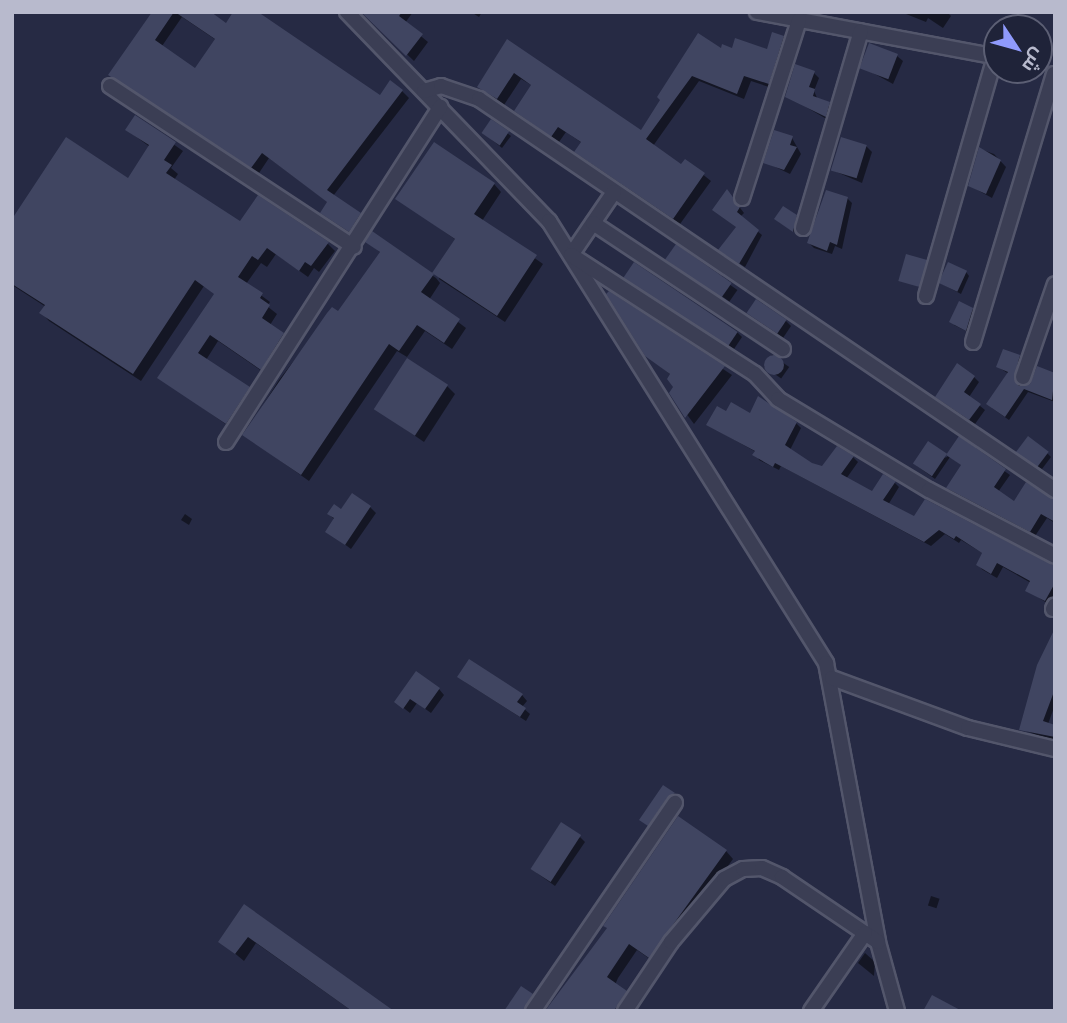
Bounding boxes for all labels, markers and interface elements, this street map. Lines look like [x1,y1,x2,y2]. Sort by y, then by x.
north arrow [983,14,1053,84]
text: ش [1017,44,1050,77]

